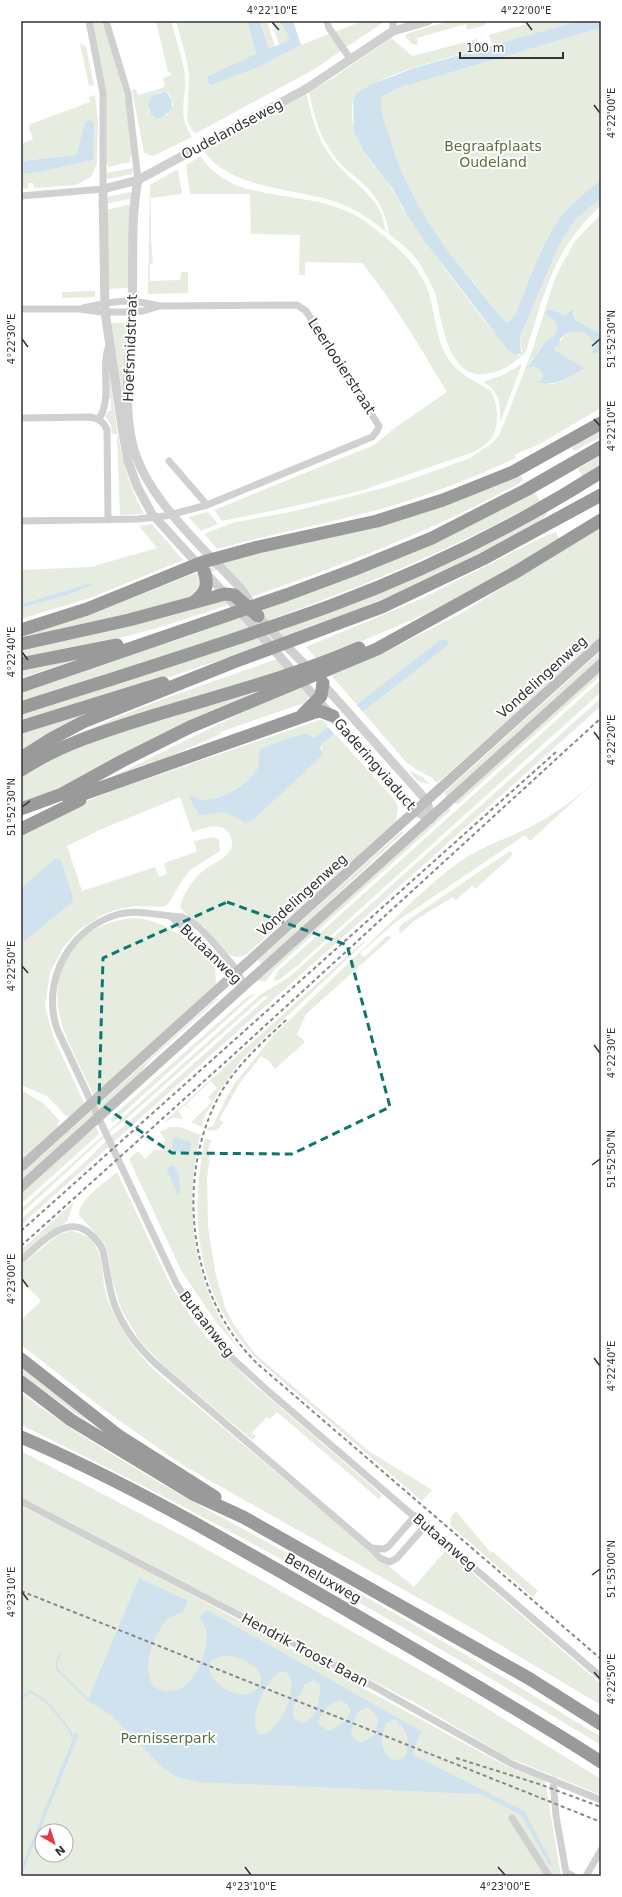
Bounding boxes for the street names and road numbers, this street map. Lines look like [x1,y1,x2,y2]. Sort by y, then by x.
street label: Oudelandseweg [179,96,285,162]
street label: Hoefsmidstraat [120,293,140,402]
street label: Leerlooierstraat [305,315,379,417]
street label: Vondelingenweg [494,632,590,722]
street label: Gaderingviaduct [331,715,419,813]
street label: Vondelingenweg [254,850,350,940]
street label: Butaanweg [177,921,245,987]
street label: Butaanweg [176,1288,238,1360]
street label: Butaanweg [410,1510,480,1574]
street label: Beneluxweg [282,1550,364,1606]
street label: Hendrik Troost Baan [239,1610,371,1690]

